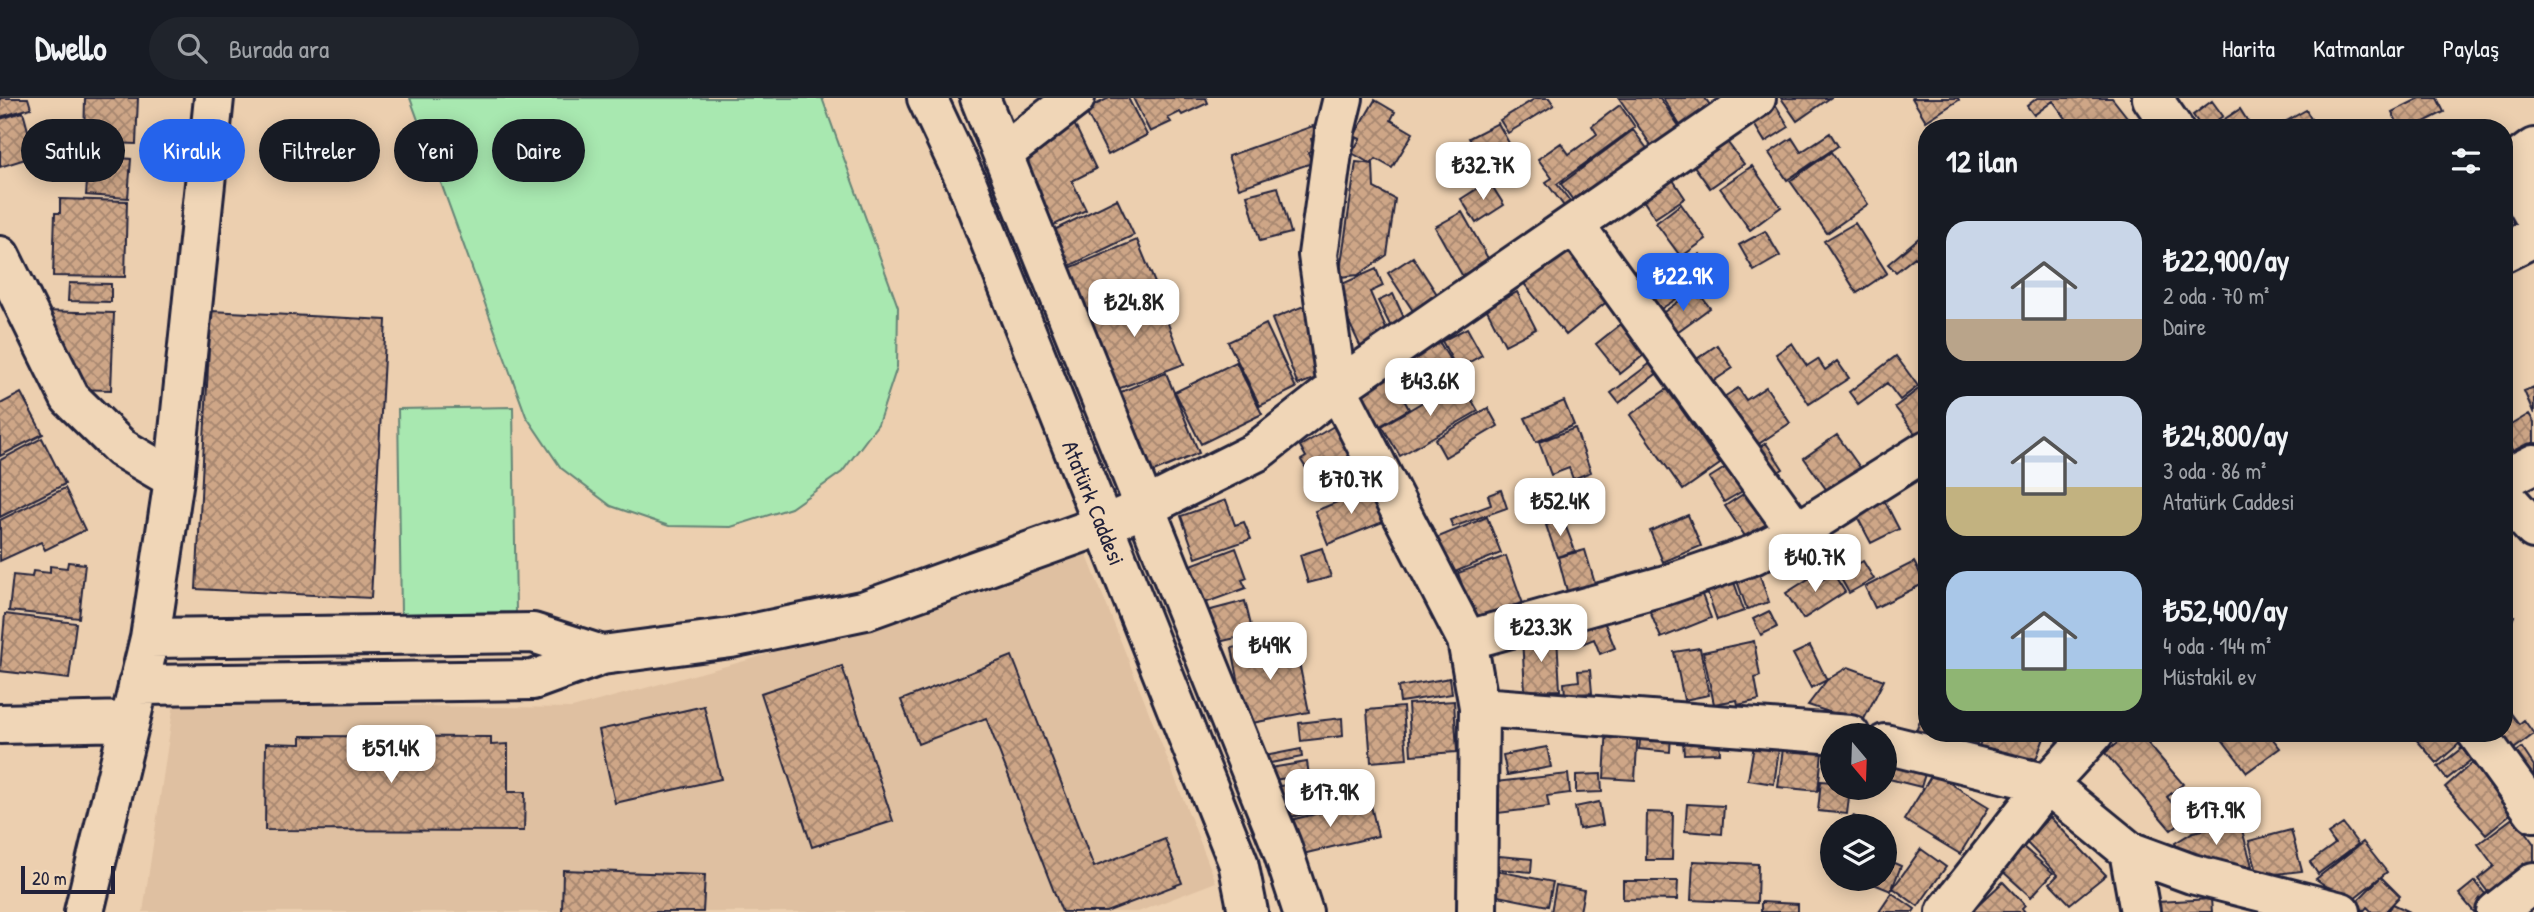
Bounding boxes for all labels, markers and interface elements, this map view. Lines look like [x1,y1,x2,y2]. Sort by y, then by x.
search box [149,17,639,80]
text: Dwello [35,26,107,70]
icon: search [173,29,211,67]
text: Burada ara [229,31,329,66]
text: Harita [2222,32,2275,64]
text: Katmanlar [2313,32,2405,64]
text: Paylaş [2443,32,2499,64]
chip: Satılık [21,119,125,182]
chip: Kiralık [139,119,245,182]
chip: Filtreler [259,119,380,182]
chip: Yeni [394,119,478,182]
chip: Daire [492,119,585,182]
text: 12 ilan [1946,141,2018,181]
pin: ₺32.7K [1426,142,1540,202]
icon: filters [2447,142,2485,180]
text: ₺32.7K [1452,149,1514,180]
text: ₺22,900/ay [2163,240,2289,280]
icon: home [2002,249,2086,333]
pin: ₺22.9K [1626,254,1740,313]
text: ₺22.9K [1653,260,1713,291]
pin: ₺24.8K [1077,280,1191,339]
text: 2 oda · 70 m² [2163,280,2269,311]
text: ₺24.8K [1104,286,1164,317]
text: Daire [2163,311,2206,342]
pin: ₺43.6K [1373,358,1487,418]
text: ₺43.6K [1401,365,1459,396]
text: ₺24,800/ay [2163,415,2289,455]
icon: home [2002,424,2086,508]
street label: Atatürk Caddesi [1056,436,1133,569]
text: 3 oda · 86 m² [2163,455,2266,486]
pin: ₺70.7K [1294,456,1408,516]
text: ₺70.7K [1319,463,1383,494]
pin: ₺52.4K [1503,478,1617,538]
text: ₺52.4K [1530,485,1590,516]
text: Atatürk Caddesi [2163,486,2295,517]
pin: ₺40.7K [1758,534,1872,594]
text: ₺40.7K [1785,541,1845,572]
text: ₺52,400/ay [2163,590,2288,630]
icon: home [2002,599,2086,683]
pin: ₺23.3K [1484,604,1598,664]
text: ₺23.3K [1510,611,1572,642]
pin: ₺49K [1229,622,1311,682]
text: ₺49K [1249,629,1291,660]
text: 4 oda · 144 m² [2163,630,2271,661]
text: Müstakil ev [2163,661,2256,692]
north arrow [1820,723,1897,800]
map controls [1820,723,1897,891]
pin: ₺51.4K [334,726,448,785]
text: ₺51.4K [363,732,419,763]
pin: ₺17.9K [1273,770,1387,829]
text: ₺17.9K [1301,776,1359,807]
pin: ₺17.9K [2159,788,2273,847]
text: ₺17.9K [2187,794,2245,825]
button: layers [1820,814,1897,891]
scale bar [21,863,116,895]
text: 20 m [32,865,67,891]

